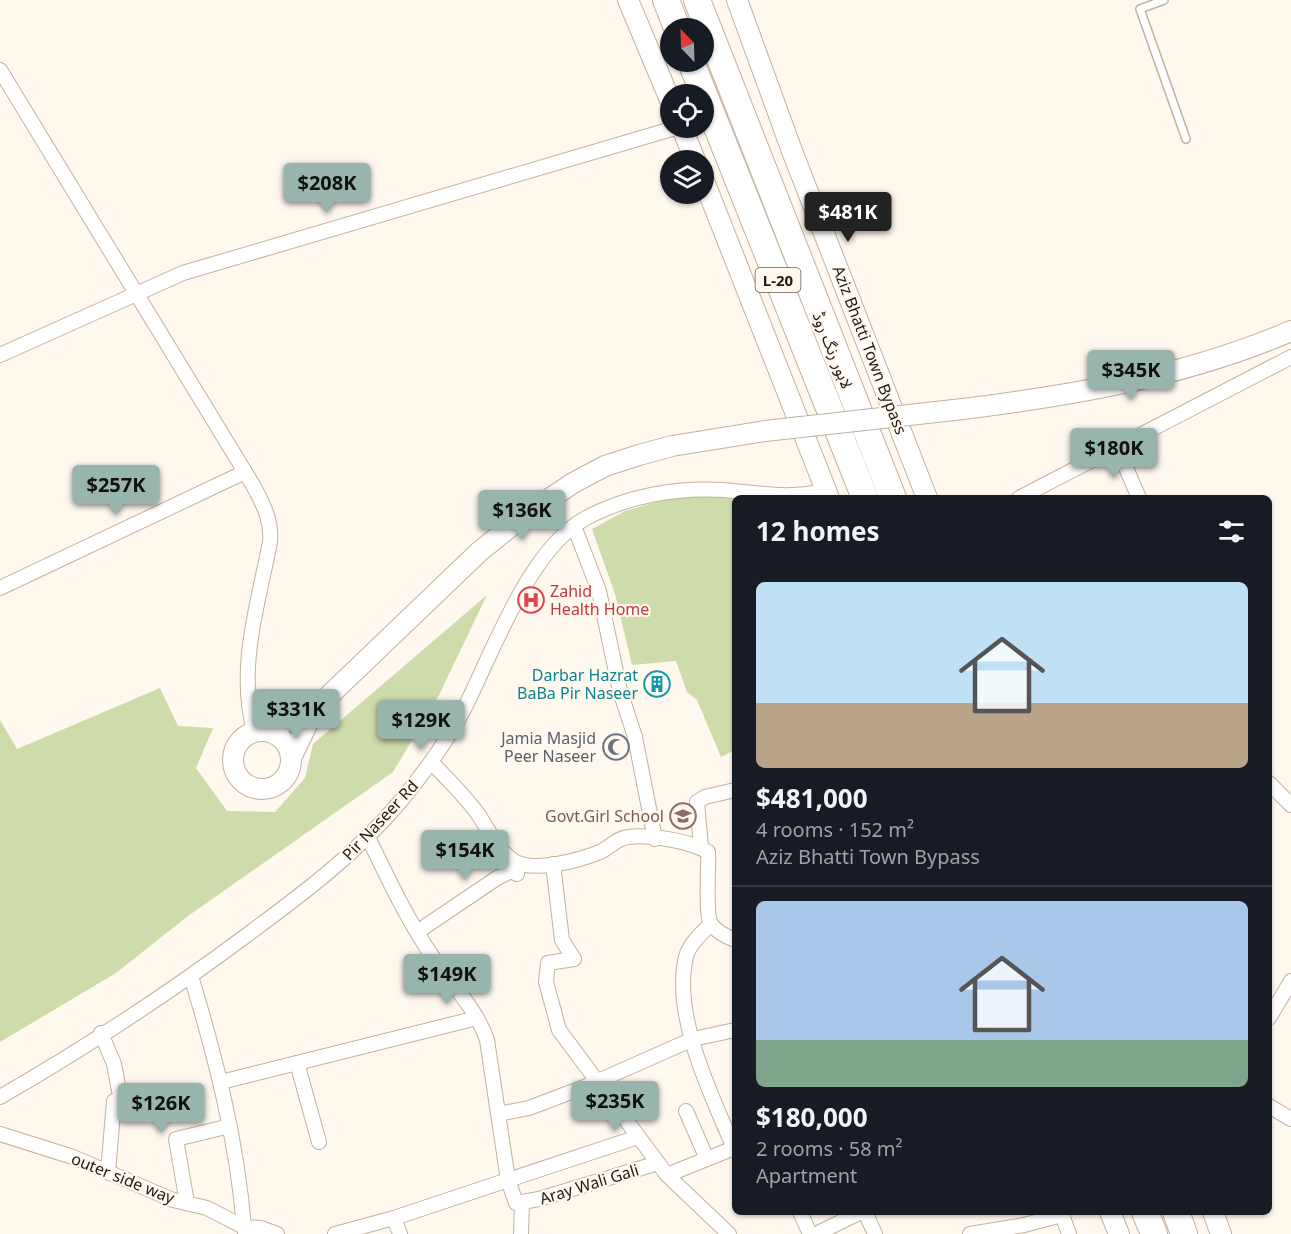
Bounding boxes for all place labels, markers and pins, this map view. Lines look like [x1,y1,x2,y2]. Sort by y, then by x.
pin: $208K [285,163,369,214]
pin: $481K [806,192,890,243]
pin: $345K [1089,350,1173,401]
pin: $180K [1072,428,1156,479]
pin: $257K [74,465,158,516]
pin: $136K [480,490,564,541]
place label: Zahid Health Home [550,580,649,620]
hospital icon: Zahid Health Home [516,585,546,615]
place label: Darbar Hazrat BaBa Pir Naseer [517,664,638,704]
building icon: Darbar Hazrat BaBa Pir Naseer [642,669,672,699]
pin: $331K [254,689,338,740]
pin: $129K [379,700,463,751]
place label: Jamia Masjid Peer Naseer [499,727,596,767]
mosque icon: Jamia Masjid Peer Naseer [601,732,631,762]
school or university icon: Govt.Girl School [668,801,698,831]
place label: Govt.Girl School [545,805,664,827]
pin: $154K [423,830,507,881]
pin: $149K [405,954,489,1005]
pin: $235K [573,1081,657,1132]
pin: $126K [119,1083,203,1134]

